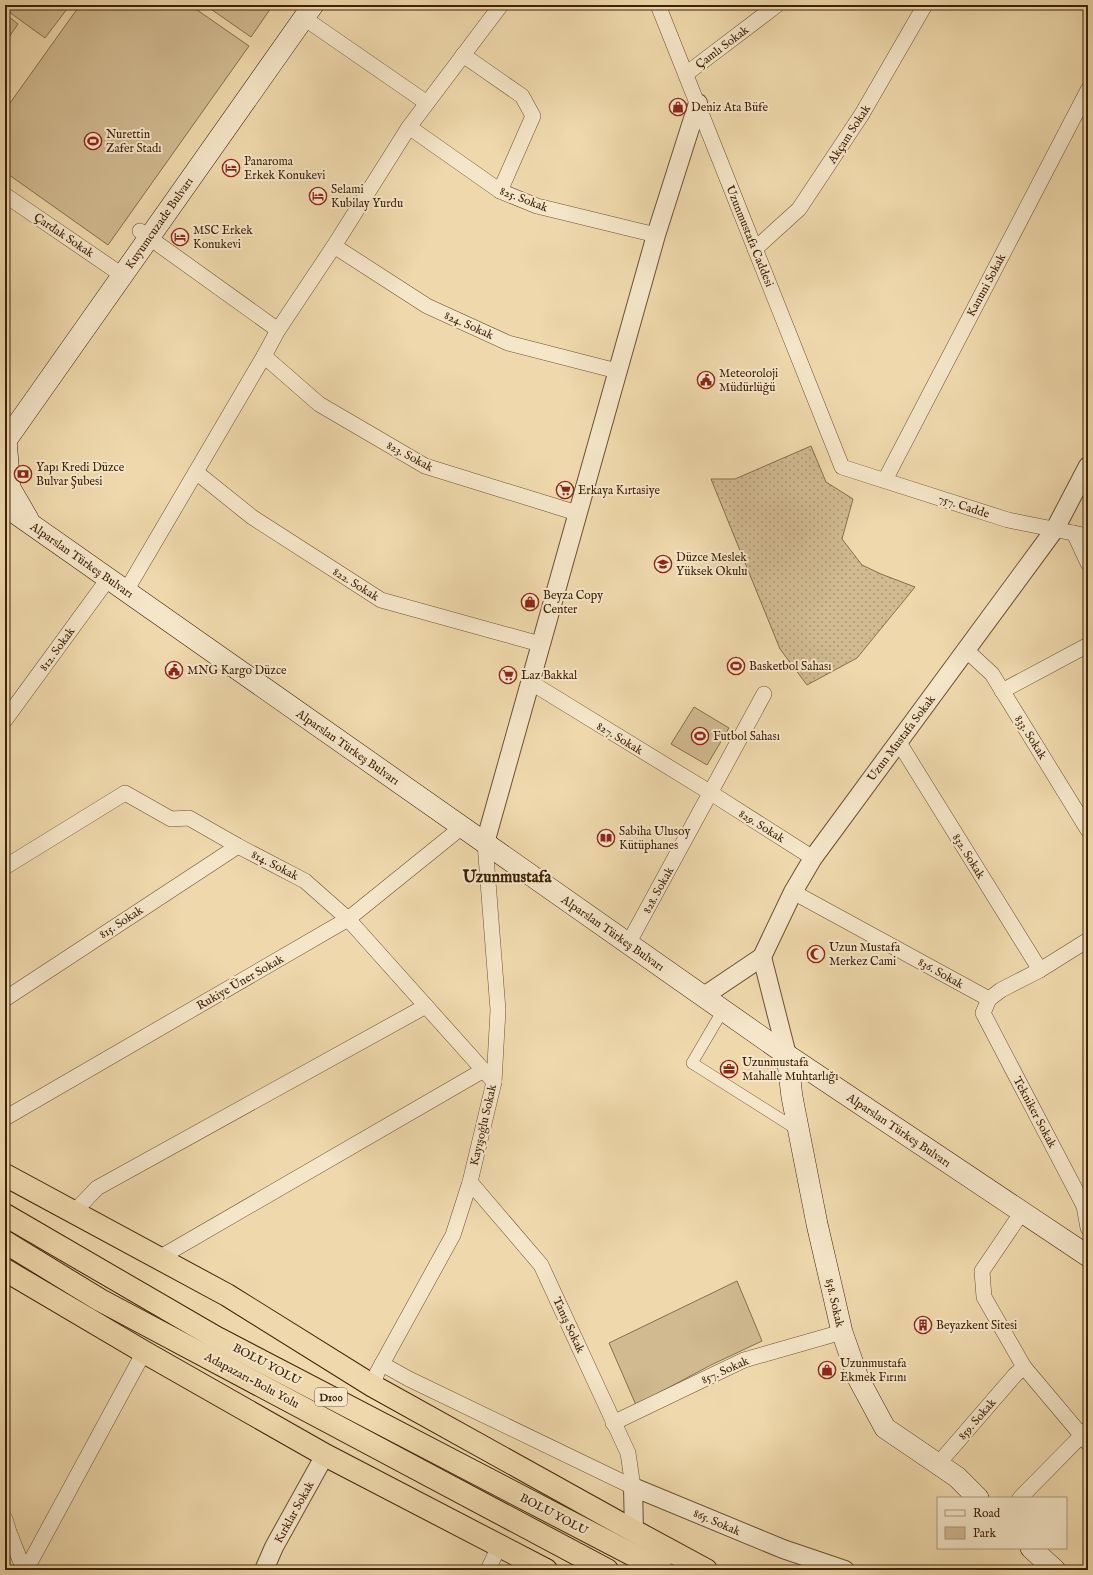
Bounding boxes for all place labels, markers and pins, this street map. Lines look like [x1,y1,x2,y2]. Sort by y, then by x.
shop icon: Deniz Ata Büfe [668,97,688,117]
place label: Deniz Ata Büfe [691,100,768,115]
place label: Nurettin Zafer Stadı [106,127,162,156]
sports icon: Nurettin Zafer Stadı [83,131,103,151]
place label: Panaroma Erkek Konukevi [244,154,326,183]
hotel icon: Panaroma Erkek Konukevi [221,158,241,178]
place label: Selami Kubilay Yurdu [331,182,403,211]
hotel icon: Selami Kubilay Yurdu [308,186,328,206]
place label: MSC Erkek Konukevi [193,223,253,252]
hotel icon: MSC Erkek Konukevi [170,227,190,247]
place label: Meteoroloji Müdürlüğü [719,366,778,395]
public building icon: Meteoroloji Müdürlüğü [696,370,716,390]
place label: Yapı Kredi Düzce Bulvar Şubesi [36,460,125,489]
bank icon: Yapı Kredi Düzce Bulvar Şubesi [13,464,33,484]
supermarket icon: Erkaya Kırtasiye [555,480,575,500]
place label: Erkaya Kırtasiye [578,483,661,498]
place label: Düzce Meslek Yüksek Okulu [676,550,748,579]
school or university icon: Düzce Meslek Yüksek Okulu [653,554,673,574]
place label: Beyza Copy Center [543,588,603,617]
shop icon: Beyza Copy Center [520,592,540,612]
sports icon: Basketbol Sahası [726,656,746,676]
place label: Basketbol Sahası [749,659,831,674]
public building icon: MNG Kargo Düzce [164,660,184,680]
place label: MNG Kargo Düzce [187,663,287,678]
supermarket icon: Laz Bakkal [498,665,518,685]
place label: Laz Bakkal [521,668,578,683]
sports icon: Futbol Sahası [690,726,710,746]
place label: Futbol Sahası [713,729,780,744]
place label: Sabiha Ulusoy Kütüphanes [619,824,690,854]
library icon: Sabiha Ulusoy Kütüphanes [596,828,616,848]
place label: Uzun Mustafa Merkez Cami [829,940,901,969]
mosque icon: Uzun Mustafa Merkez Cami [806,944,826,964]
place label: Uzunmustafa Mahalle Muhtarlığı [742,1055,838,1084]
office icon: Uzunmustafa Mahalle Muhtarlığı [719,1059,739,1079]
building icon: Beyazkent Sitesi [913,1315,933,1335]
place label: Beyazkent Sitesi [936,1318,1017,1333]
place label: Uzunmustafa Ekmek Fırını [840,1356,907,1385]
shop icon: Uzunmustafa Ekmek Fırını [817,1360,837,1380]

